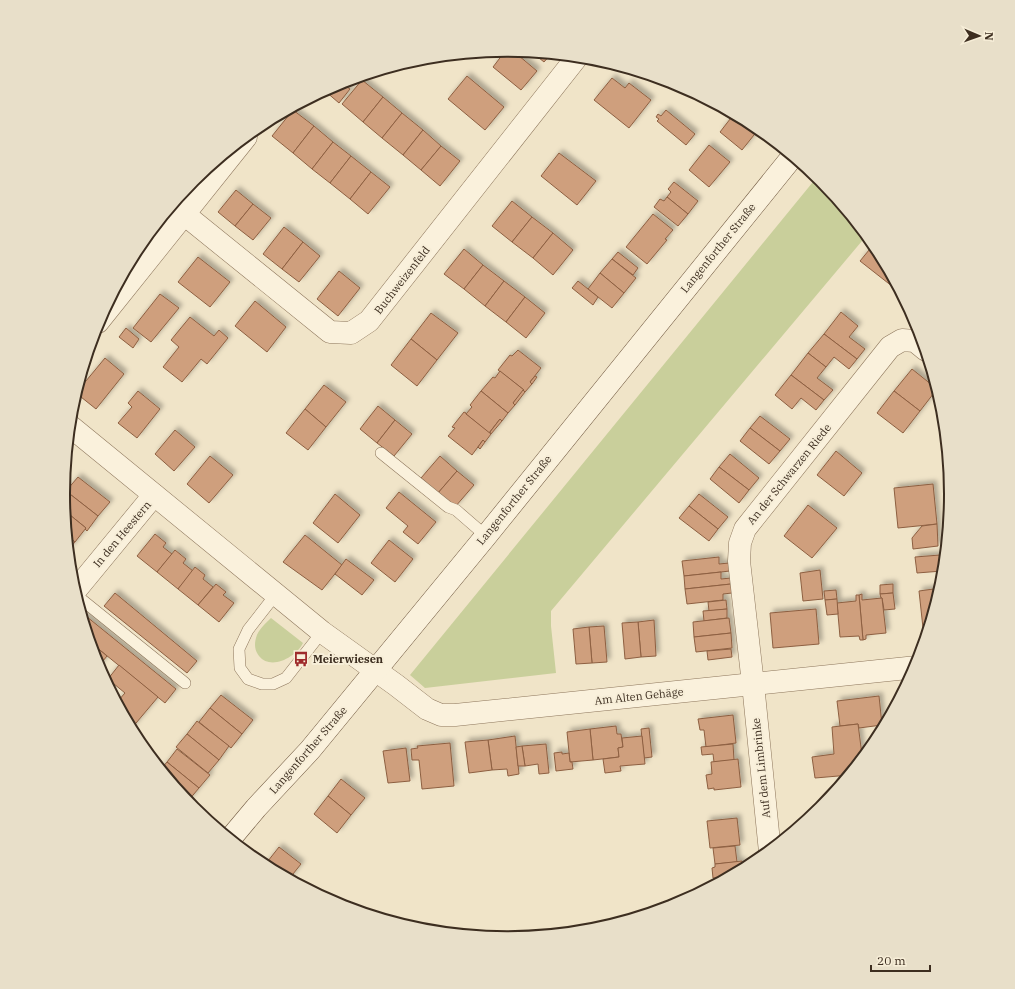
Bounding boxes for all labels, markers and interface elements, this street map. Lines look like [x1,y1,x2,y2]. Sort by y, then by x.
north arrow [959,16,999,56]
text: N [982,32,996,41]
street label: Langenforther Straße [677,200,759,296]
street label: Buchweizenfeld [371,243,433,317]
street label: An der Schwarzen Riede [744,421,834,527]
street label: Langenforther Straße [473,452,555,548]
street label: In den Heestern [90,498,154,570]
bus stop icon: Meierwiesen [292,650,310,668]
place label: Meierwiesen [313,652,383,666]
street label: Am Alten Gehäge [594,684,684,708]
street label: Langenforther Straße [266,703,350,797]
street label: Auf dem Limbrinke [749,717,773,819]
scale bar [871,947,930,973]
text: 20 m [877,953,906,968]

